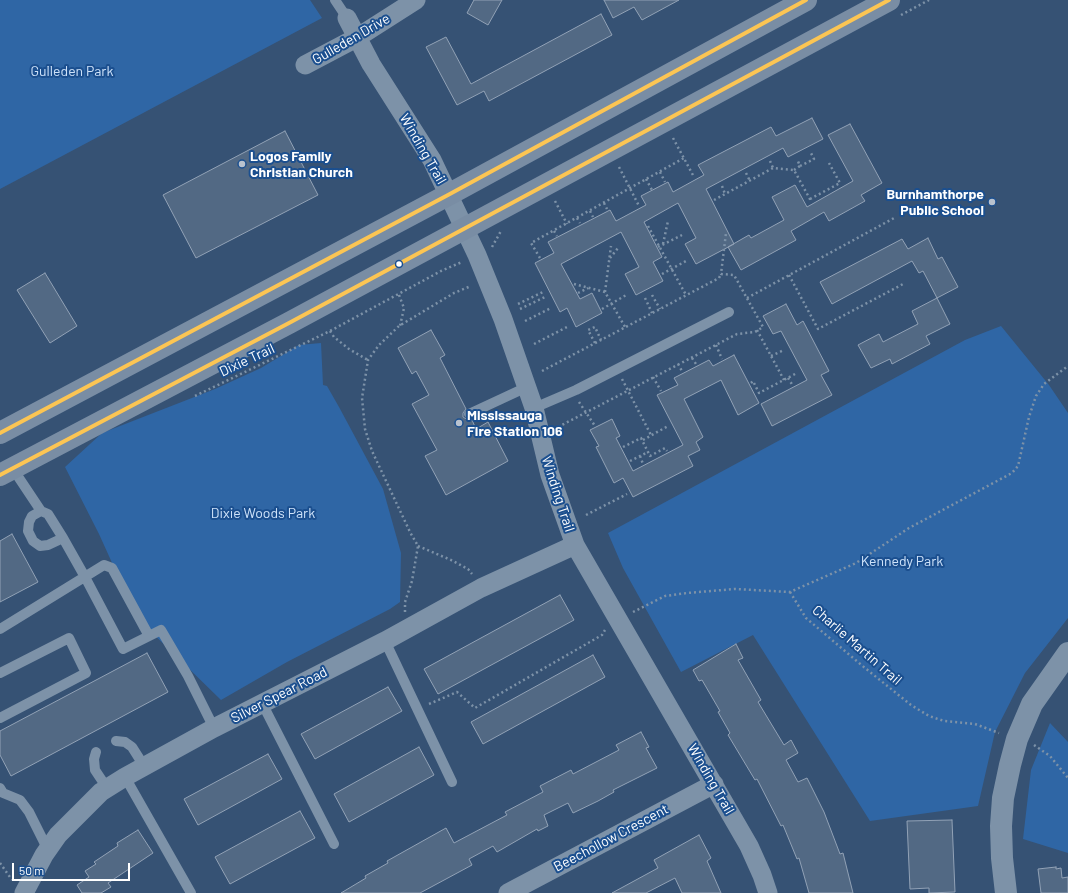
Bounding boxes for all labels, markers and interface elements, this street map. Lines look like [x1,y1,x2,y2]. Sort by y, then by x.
street label: Gulleden Drive [309,10,393,68]
park label: Gulleden Park [31,63,113,79]
street label: Winding Trail [396,111,450,187]
place label: Logos Family Christian Church [250,148,353,180]
marker: Logos Family Christian Church [237,159,247,169]
place label: Burnhamthorpe Public School [886,186,984,218]
marker: Burnhamthorpe Public School [987,197,997,207]
unlabelled marker [394,259,404,269]
street label: Dixie Trail [217,340,277,380]
place label: Mississauga Fire Station 106 [467,407,563,440]
marker: Mississauga Fire Station 106 [454,418,464,428]
street label: Winding Trail [538,454,578,534]
park label: Dixie Woods Park [211,505,315,521]
park label: Kennedy Park [861,553,943,569]
street label: Charlie Martin Trail [809,602,905,688]
street label: Silver Spear Road [228,663,330,727]
street label: Winding Trail [684,741,738,817]
street label: Beechollow Crescent [551,801,671,875]
scale bar [14,855,132,881]
text: 50 m [19,863,44,877]

